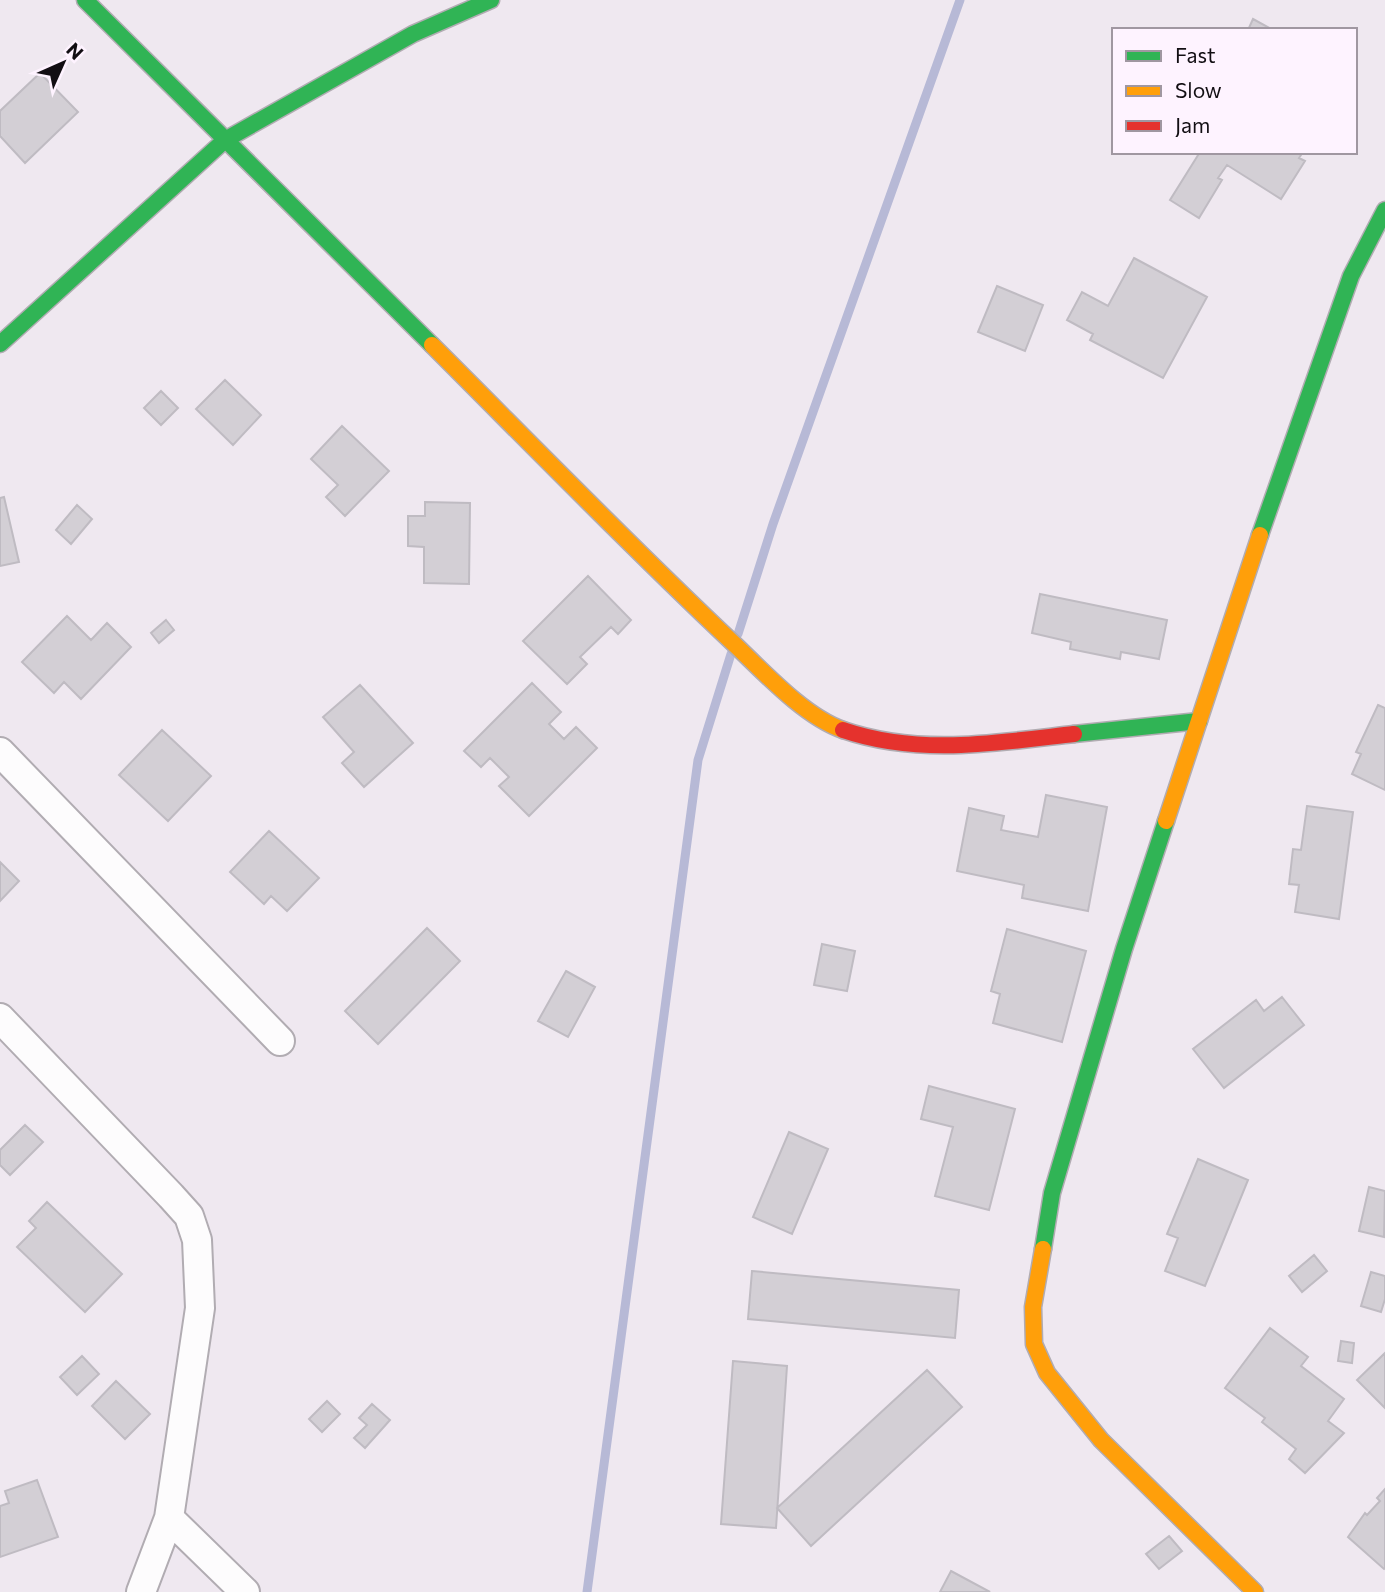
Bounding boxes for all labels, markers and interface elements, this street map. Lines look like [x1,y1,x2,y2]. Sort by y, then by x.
north arrow [28,28,98,98]
legend [1112,28,1357,154]
text: N [62,37,89,64]
text: Fast [1175,42,1216,67]
text: Slow [1175,77,1222,102]
text: Jam [1175,112,1210,137]

